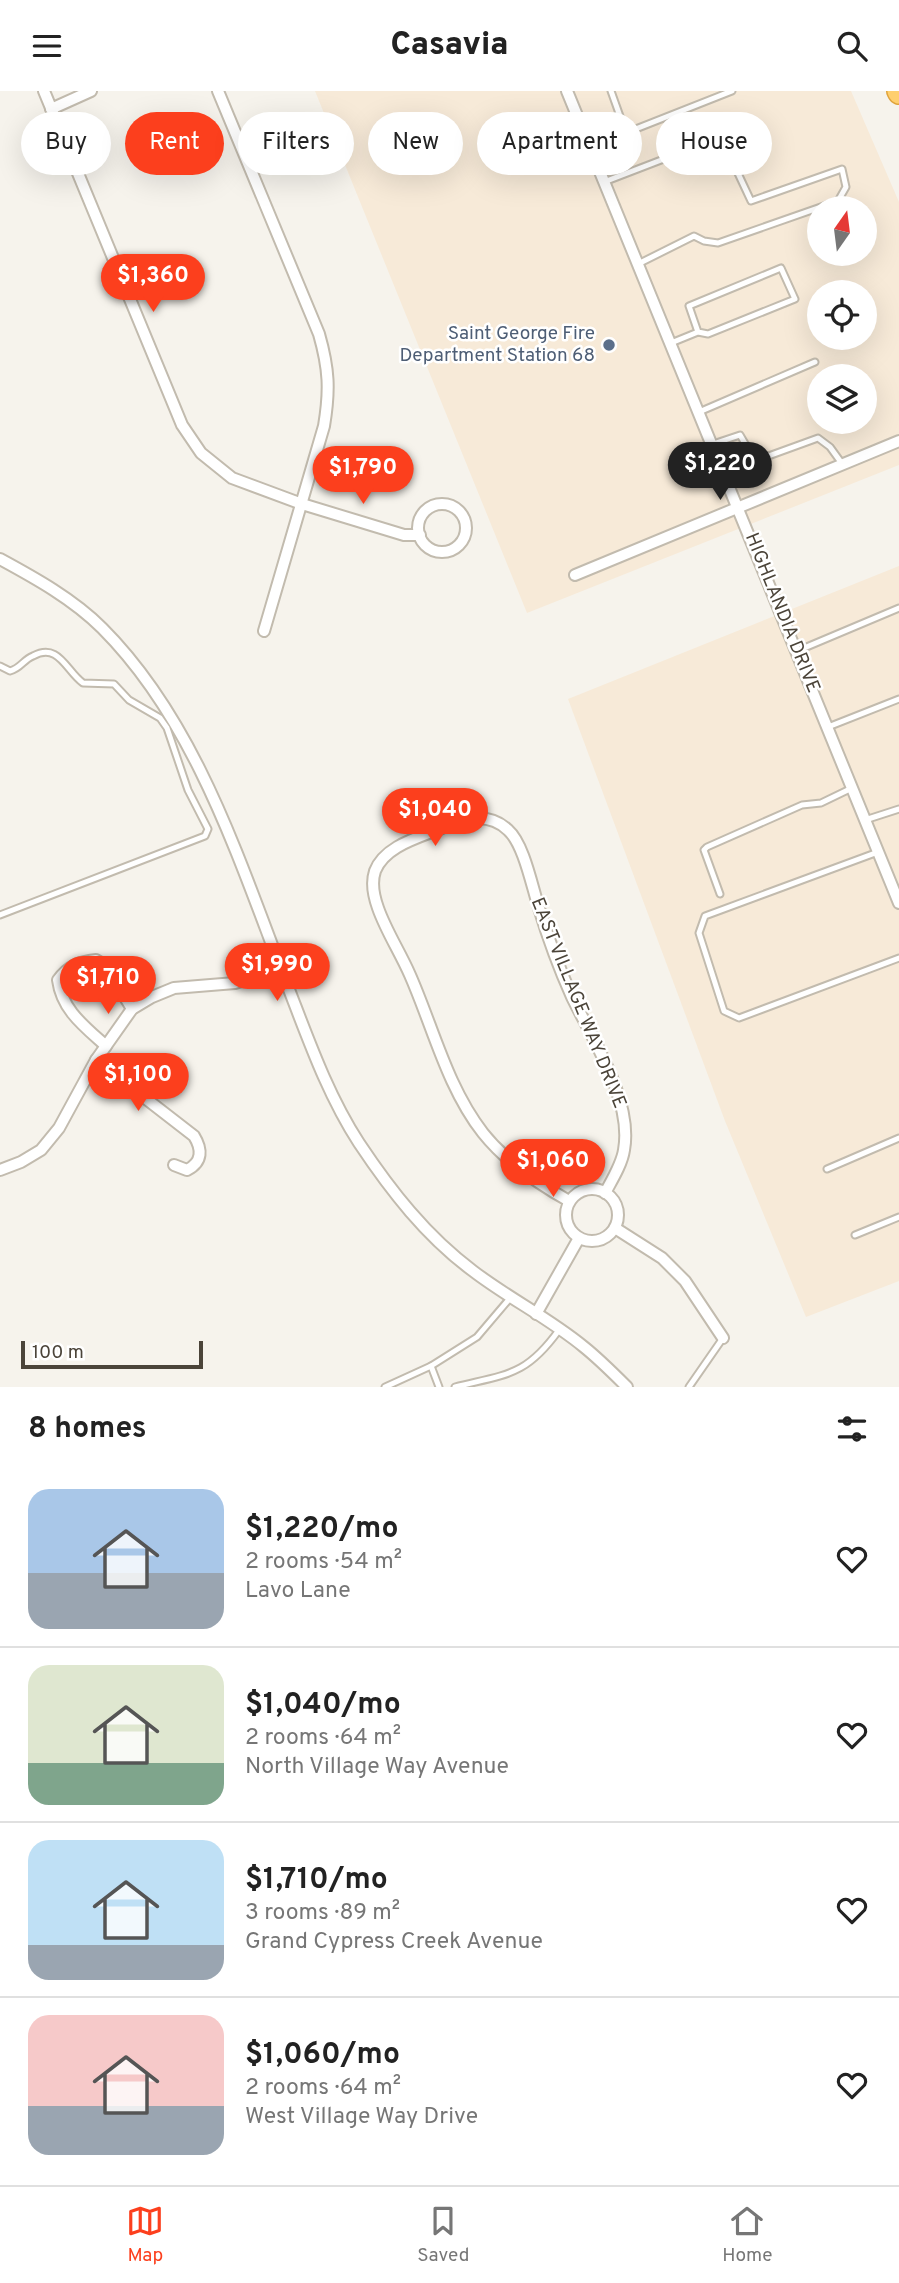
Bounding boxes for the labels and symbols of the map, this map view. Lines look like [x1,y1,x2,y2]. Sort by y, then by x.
north arrow [807,196,877,266]
pin: $1,360 [96,255,210,314]
place label: Saint George Fire Department Station 68 [399,322,595,368]
marker: Saint George Fire Department Station 68 [601,337,617,353]
pin: $1,220 [663,443,777,502]
pin: $1,790 [306,447,420,506]
street label: HIGHLANDIA DRIVE [739,529,825,697]
pin: $1,040 [378,789,492,848]
street label: EAST VILLAGE WAY DRIVE [525,894,631,1112]
pin: $1,990 [220,943,334,1003]
pin: $1,710 [51,957,165,1016]
pin: $1,100 [81,1053,195,1113]
pin: $1,060 [496,1139,610,1199]
scale bar [21,1338,203,1370]

